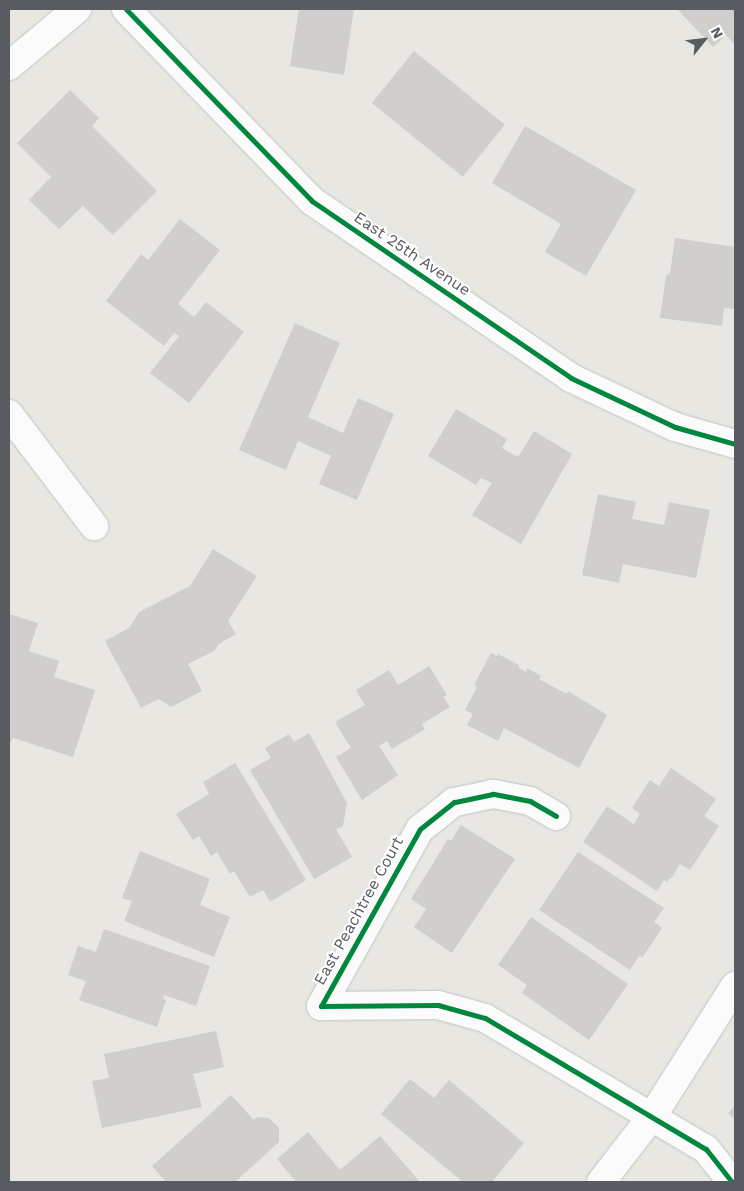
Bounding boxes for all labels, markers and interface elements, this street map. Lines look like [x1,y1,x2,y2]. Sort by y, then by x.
north arrow [679,15,729,65]
text: N [708,24,727,41]
street label: East 25th Avenue [350,208,474,300]
street label: East Peachtree Court [310,833,408,989]

